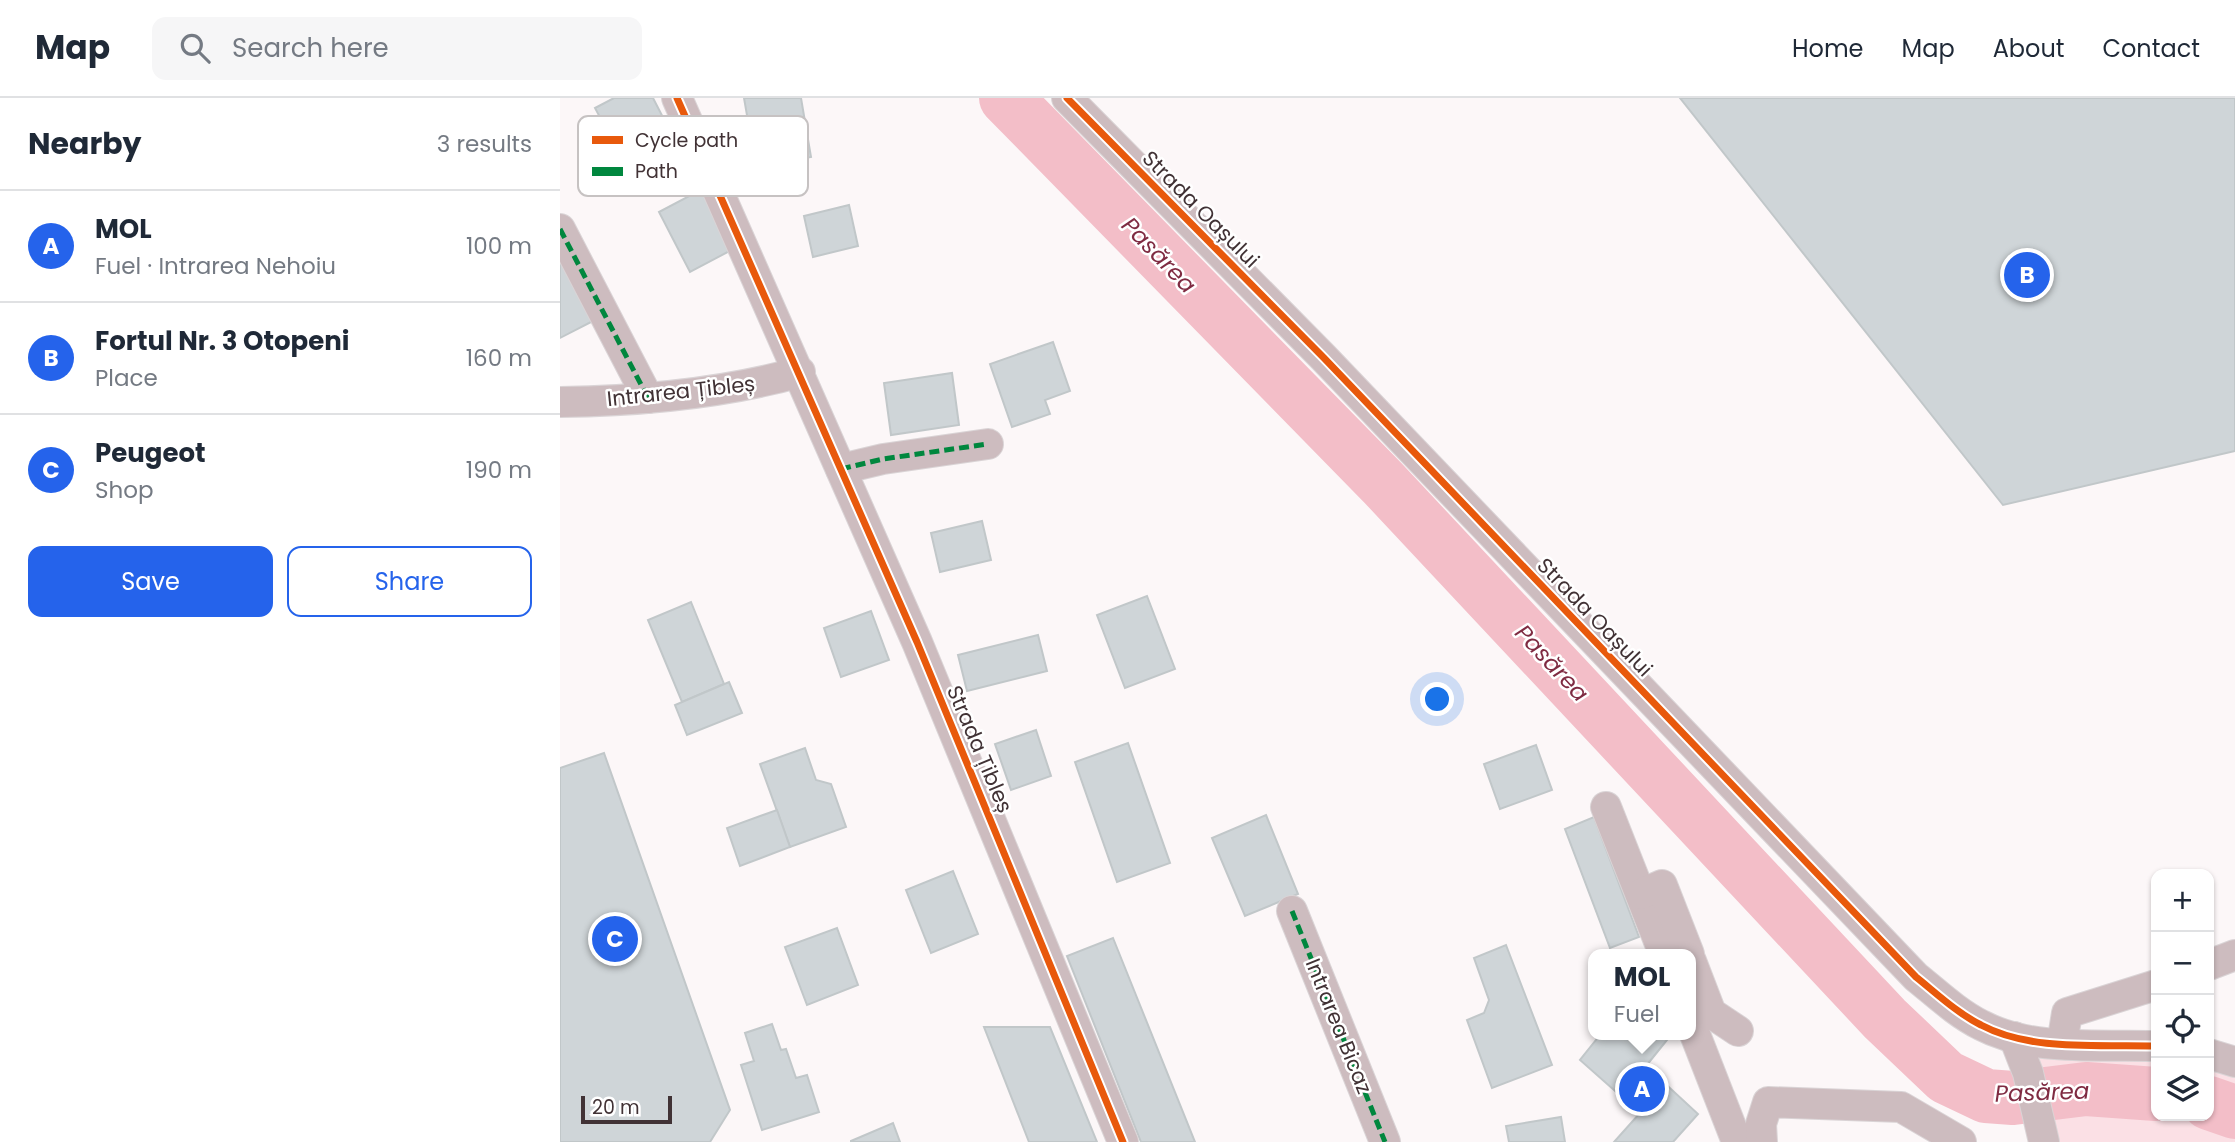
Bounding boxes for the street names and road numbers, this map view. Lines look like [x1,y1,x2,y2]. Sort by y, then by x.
street label: Strada Oașului [1136,144,1266,274]
street label: Intrarea Țibleș [605,369,757,413]
street label: Strada Oașului [1531,551,1659,683]
street label: Strada Țibleș [940,681,1020,817]
street label: Intrarea Bicaz [1299,954,1379,1098]

